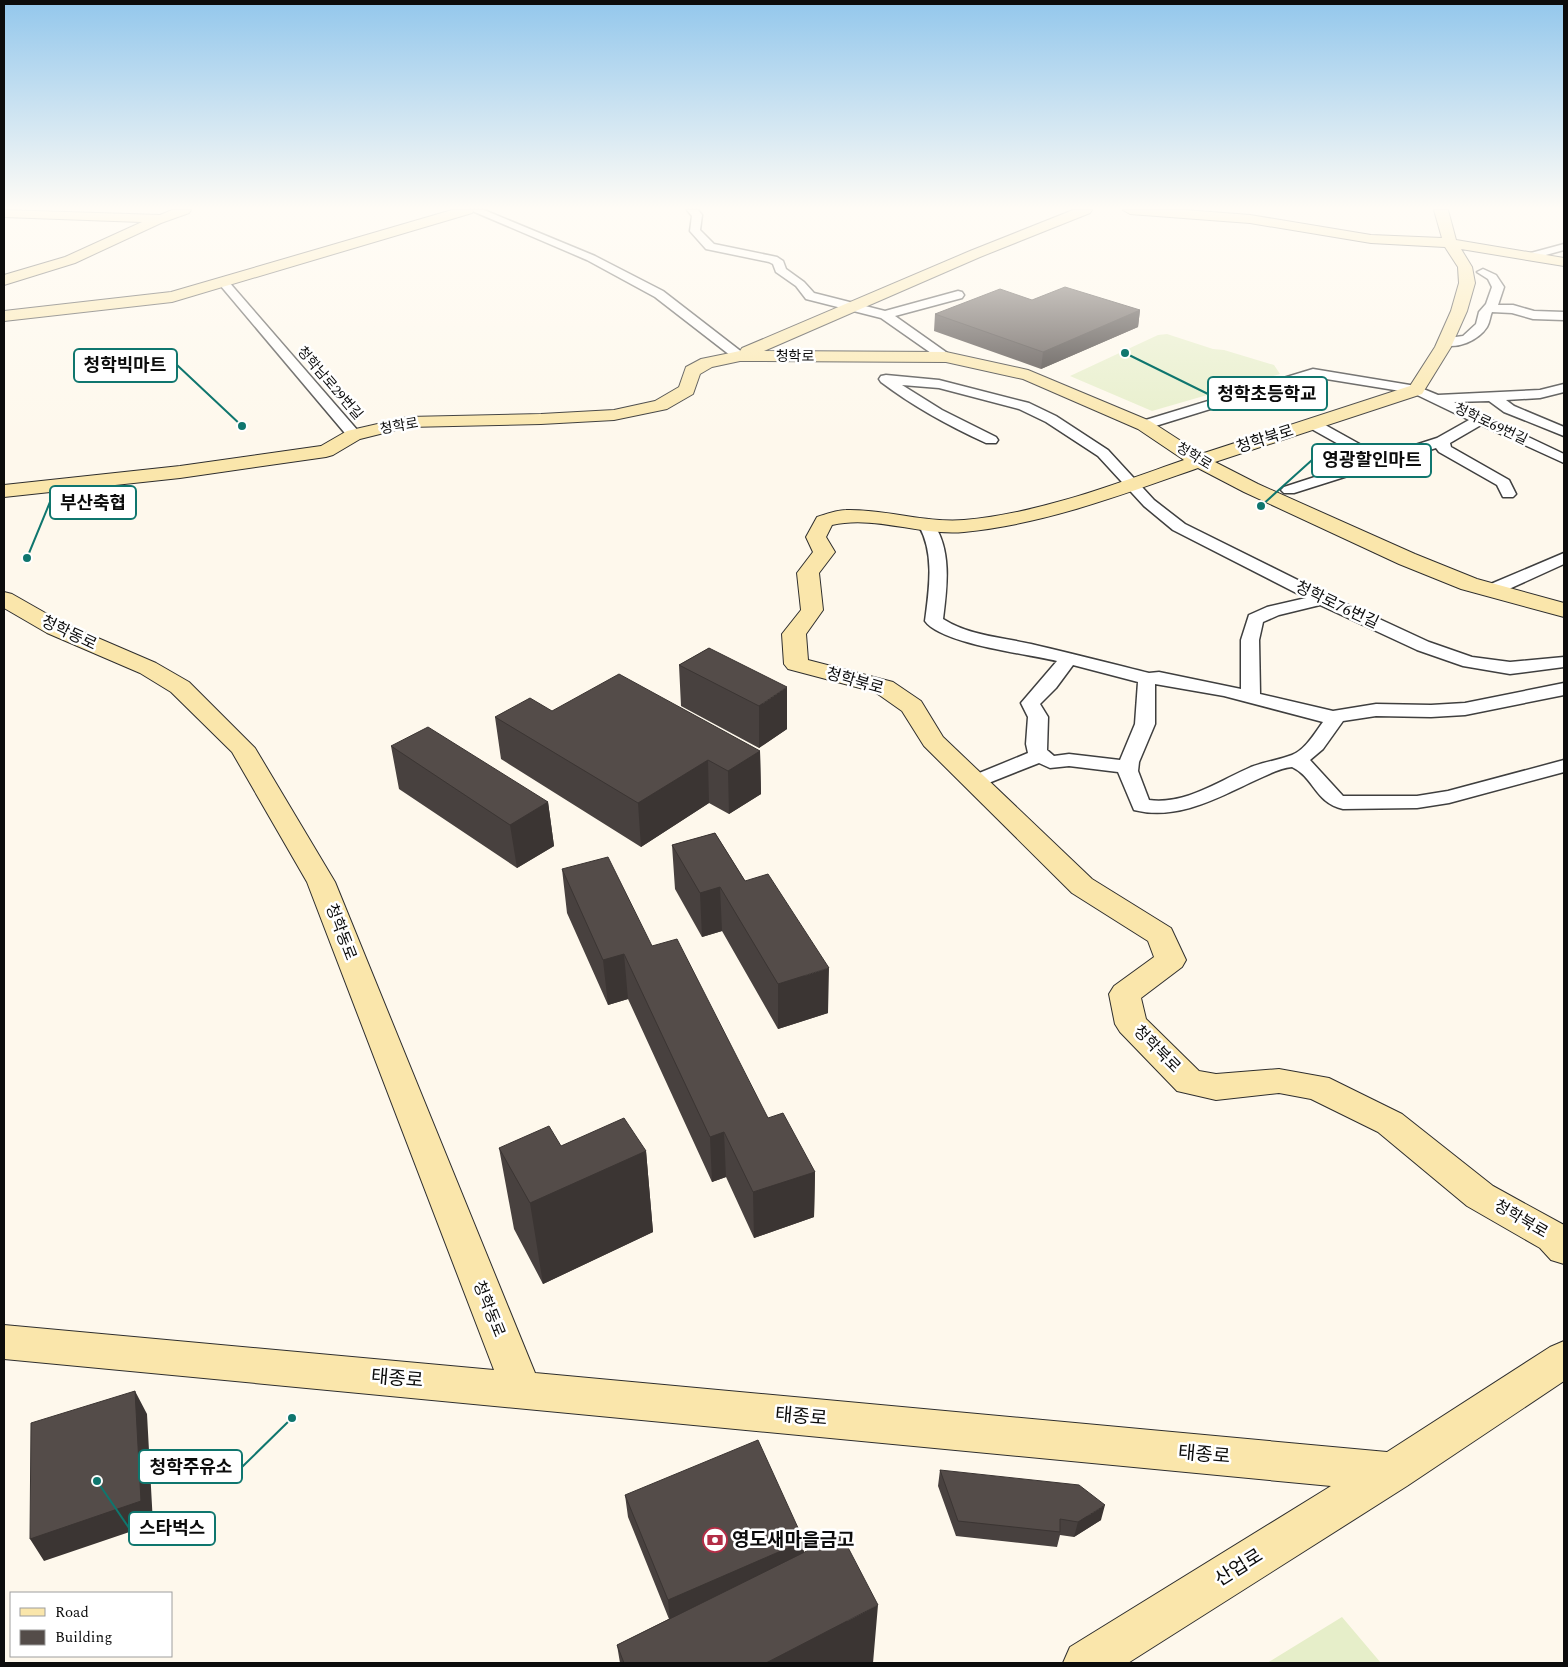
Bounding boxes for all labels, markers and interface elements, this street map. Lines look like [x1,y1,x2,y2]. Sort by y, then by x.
street label: 청학남로29번길 [292,342,368,424]
street label: 청학로 [776,346,814,367]
callout: 청학빅마트 [74,349,177,382]
text: 청학빅마트 [84,352,166,379]
callout: 청학초등학교 [1208,377,1327,410]
text: 청학초등학교 [1217,381,1317,408]
street label: 청학로69번길 [1451,398,1531,450]
street label: 청학로 [378,412,420,440]
street label: 청학북로 [1233,418,1297,460]
street label: 청학로 [1172,437,1216,475]
callout: 영광할인마트 [1312,444,1431,477]
text: 영광할인마트 [1322,447,1422,474]
callout: 부산축협 [50,486,136,519]
text: 부산축협 [60,490,126,517]
street label: 청학로76번길 [1291,575,1383,635]
street label: 청학동로 [37,610,101,656]
street label: 청학북로 [823,661,887,701]
street label: 청학동로 [319,900,363,964]
street label: 청학북로 [1128,1020,1186,1078]
street label: 청학북로 [1489,1194,1553,1244]
street label: 청학동로 [467,1277,511,1341]
street label: 태종로 [370,1362,424,1396]
street label: 태종로 [774,1400,828,1434]
street label: 태종로 [1177,1438,1231,1472]
callout: 청학주유소 [139,1450,242,1483]
text: 청학주유소 [150,1454,232,1481]
callout: 스타벅스 [129,1512,215,1545]
text: 스타벅스 [139,1515,205,1542]
place label: 영도새마을금고 [732,1526,854,1555]
bank icon: 영도새마을금고 [702,1527,728,1553]
street label: 산업로 [1209,1542,1269,1594]
legend [10,1592,172,1657]
text: Road [55,1601,89,1624]
text: Building [55,1626,112,1649]

